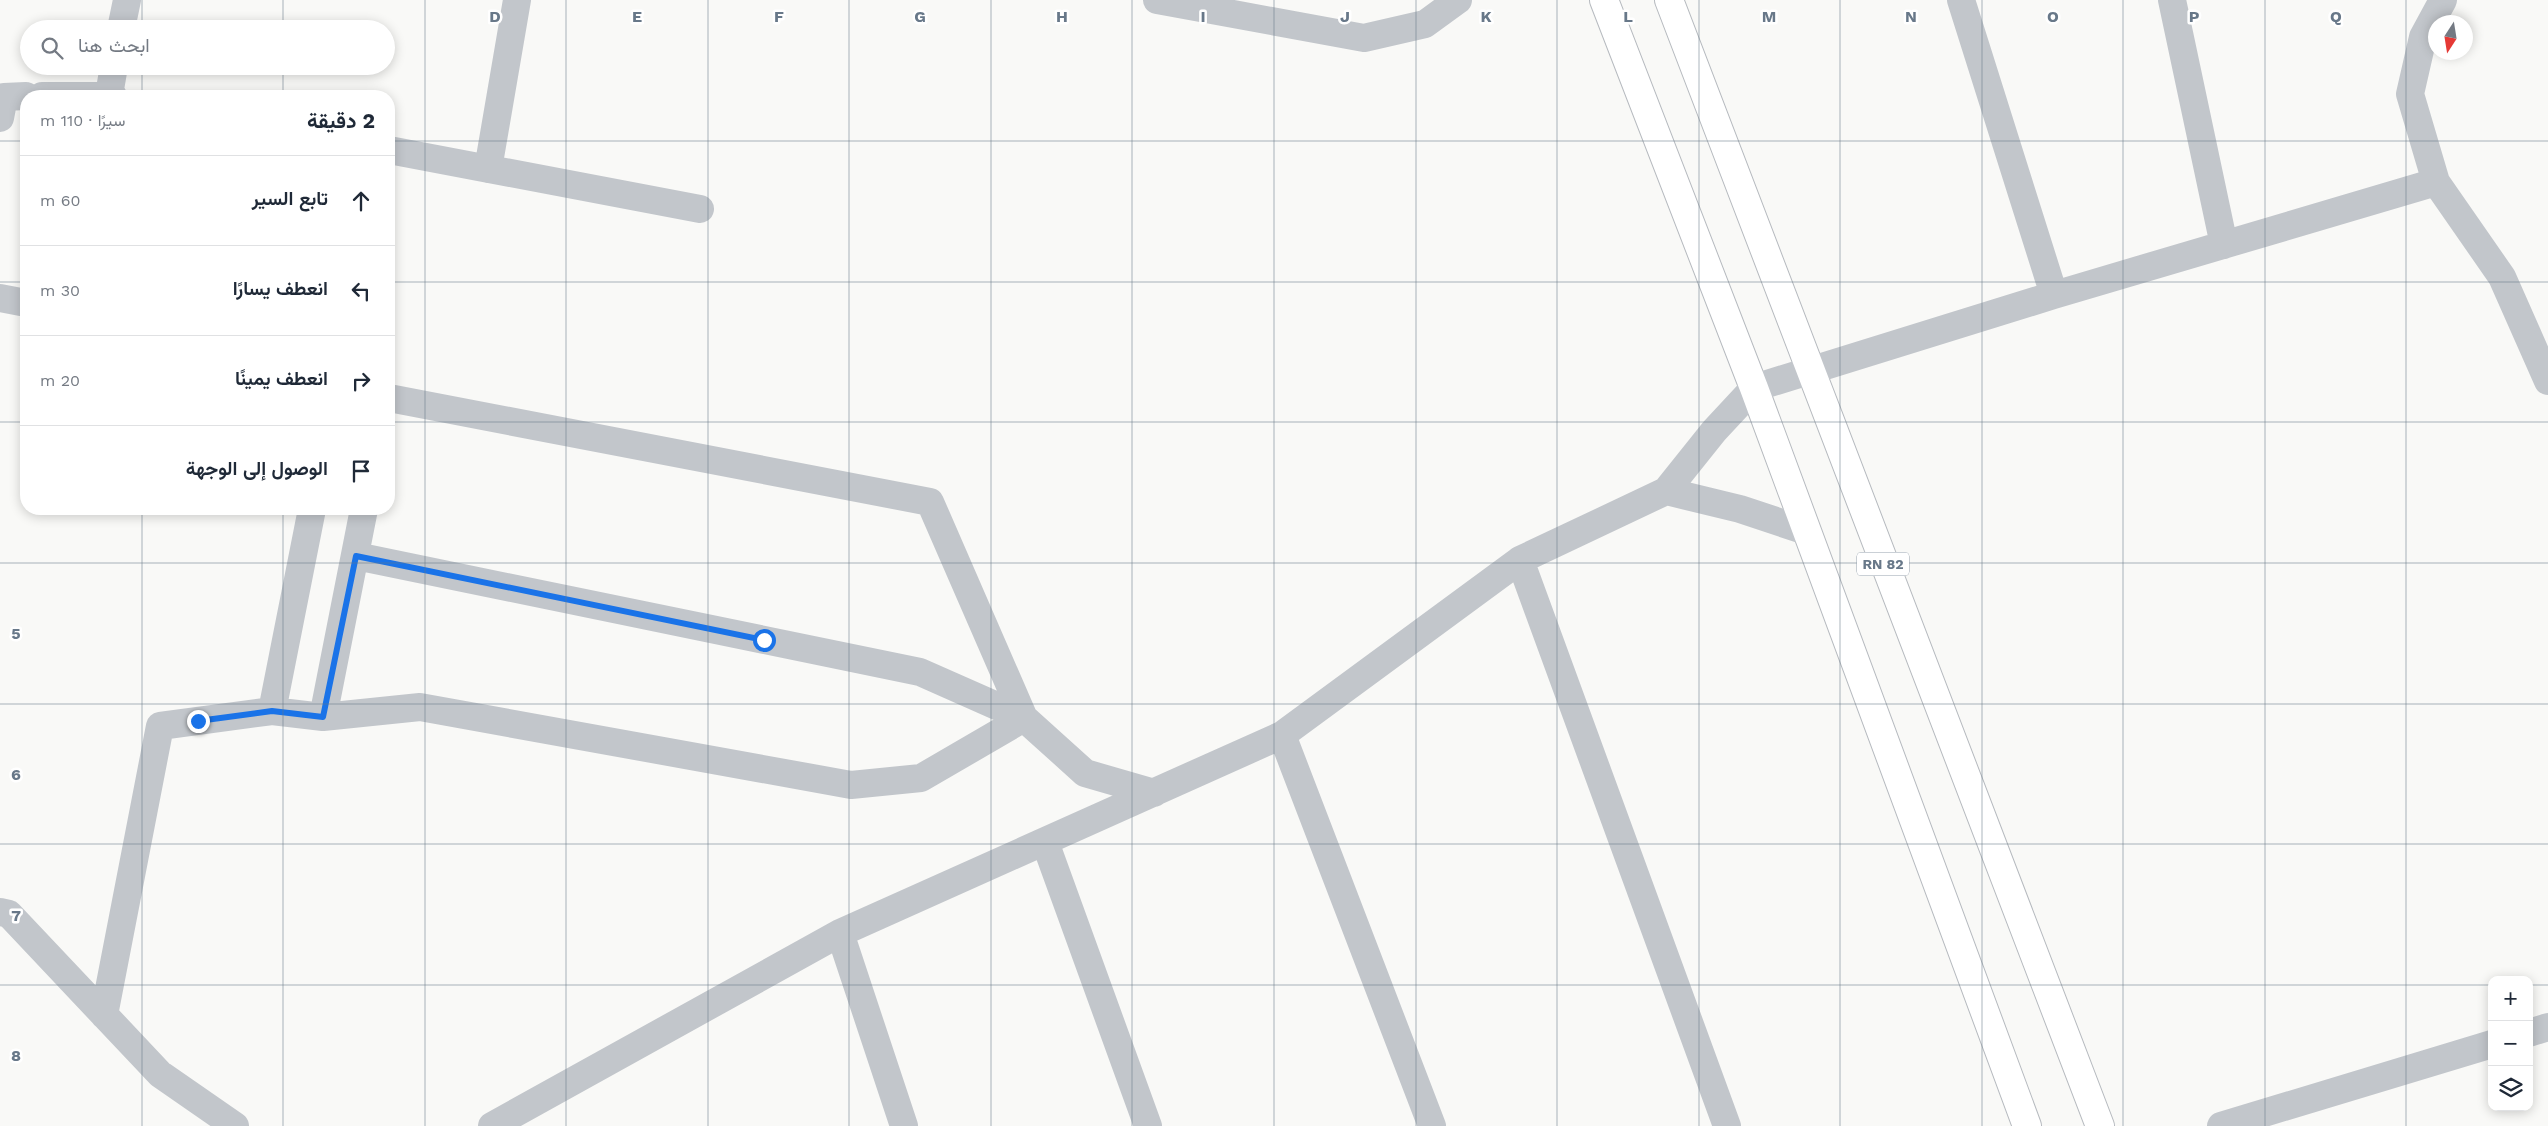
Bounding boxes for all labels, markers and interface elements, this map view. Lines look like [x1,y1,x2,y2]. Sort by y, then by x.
text: D [489,7,501,26]
text: E [632,7,642,26]
text: F [774,7,784,26]
text: G [914,7,926,26]
text: H [1056,7,1068,26]
text: I [1200,7,1206,26]
text: J [1340,7,1350,26]
text: K [1480,7,1492,26]
text: L [1623,7,1633,26]
text: M [1762,7,1776,26]
text: N [1905,7,1917,26]
text: O [2047,7,2059,26]
text: P [2189,7,2200,26]
text: Q [2330,7,2342,26]
north arrow [2428,15,2473,60]
search box [20,20,395,75]
icon: search [38,34,66,62]
text: ابحث هنا [78,34,150,57]
text: 2 دقيقة [307,108,375,133]
text: سيرًا · 110 m [40,111,125,130]
text: تابع السير [252,187,328,210]
icon: ahead [347,187,375,215]
text: 60 m [40,191,80,210]
text: انعطف يسارًا [233,277,328,300]
icon: left [347,277,375,305]
text: 30 m [40,281,80,300]
text: انعطف يمينًا [235,367,328,390]
icon: right [347,367,375,395]
text: 20 m [40,371,80,390]
text: الوصول إلى الوجهة [186,457,328,480]
icon: arrive [347,457,375,485]
road number: RN 82 [1857,552,1909,576]
text: 5 [11,624,21,643]
route start [753,629,776,652]
route end [187,710,210,733]
text: 6 [11,765,21,784]
text: 7 [11,906,21,925]
map controls [2488,976,2533,1111]
button: + [2488,976,2533,1021]
button: − [2488,1021,2533,1066]
text: 8 [11,1046,21,1065]
button: layers [2488,1066,2533,1111]

